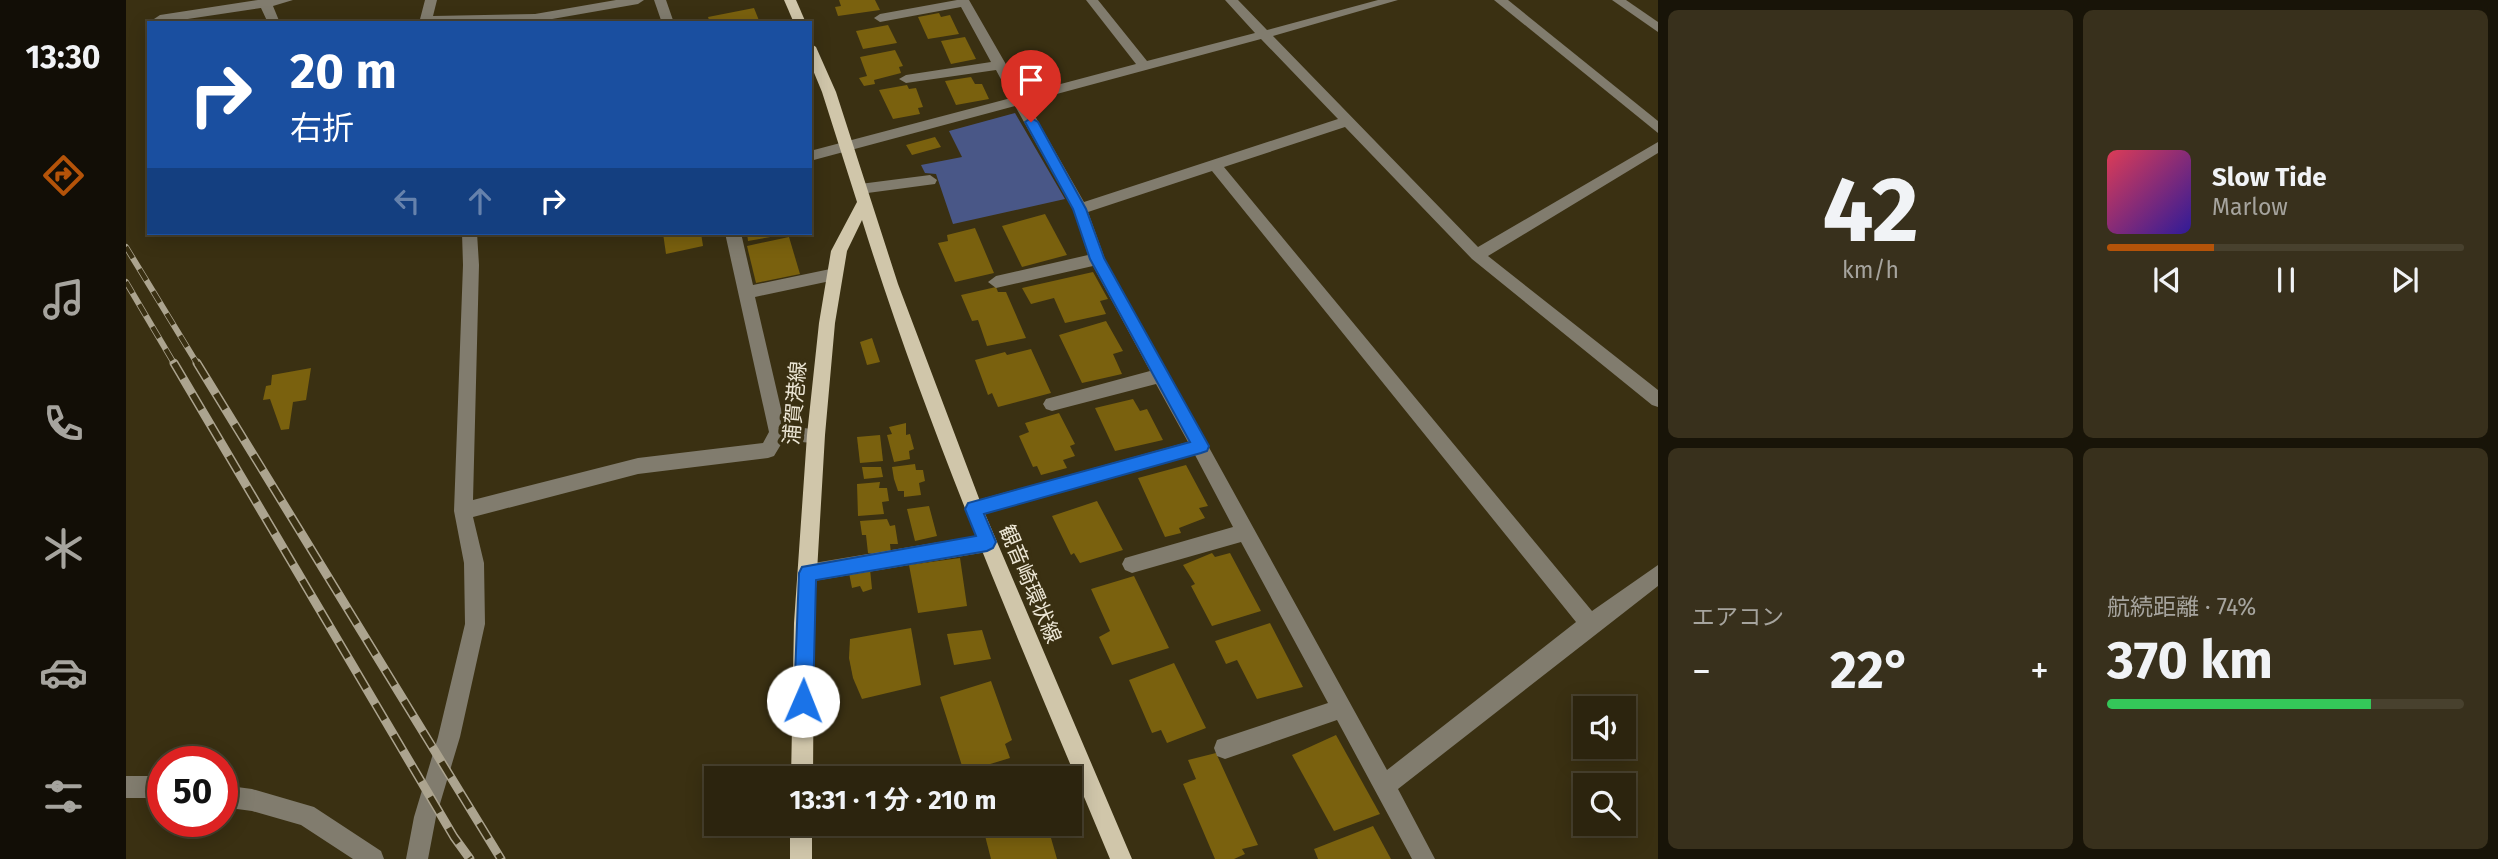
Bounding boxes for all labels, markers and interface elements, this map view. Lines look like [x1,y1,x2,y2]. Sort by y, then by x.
text: 13:30 [25,38,101,76]
text: 20 m [290,42,397,101]
icon: right [175,49,266,140]
pin [1001,50,1061,122]
icon: arrive [1012,61,1050,99]
text: 右折 [290,109,354,147]
icon: directions [39,151,88,200]
text: 42 [1822,156,1919,265]
text: Slow Tide [2212,162,2327,193]
icon: left [388,182,426,220]
icon: ahead [461,182,499,220]
icon: right [534,182,572,220]
text: Marlow [2212,193,2288,221]
text: km/h [1842,256,1899,284]
icon: previous [2148,261,2186,299]
icon: pause [2267,261,2305,299]
icon: next [2386,261,2424,299]
icon: music [39,275,88,324]
street label: 浦賀港線 [778,360,812,446]
icon: phone [39,399,88,448]
street label: 観音崎環状線 [993,521,1067,647]
icon: climate [39,524,88,573]
text: 航続距離 · 74% [2107,593,2256,621]
text: エアコン [1692,603,1784,631]
text: 370 km [2107,629,2273,692]
text: 22° [1830,639,1911,702]
icon: car [39,648,88,697]
text: − [1692,648,1711,694]
text: + [2030,648,2049,694]
position arrow [766,664,840,738]
map controls [1573,696,1636,836]
button: sound [1573,696,1636,759]
speed limit sign: 50 [147,746,238,837]
icon: filters [39,772,88,821]
button: search [1573,773,1636,836]
text: 13:31 · 1 分 · 210 m [790,785,996,816]

